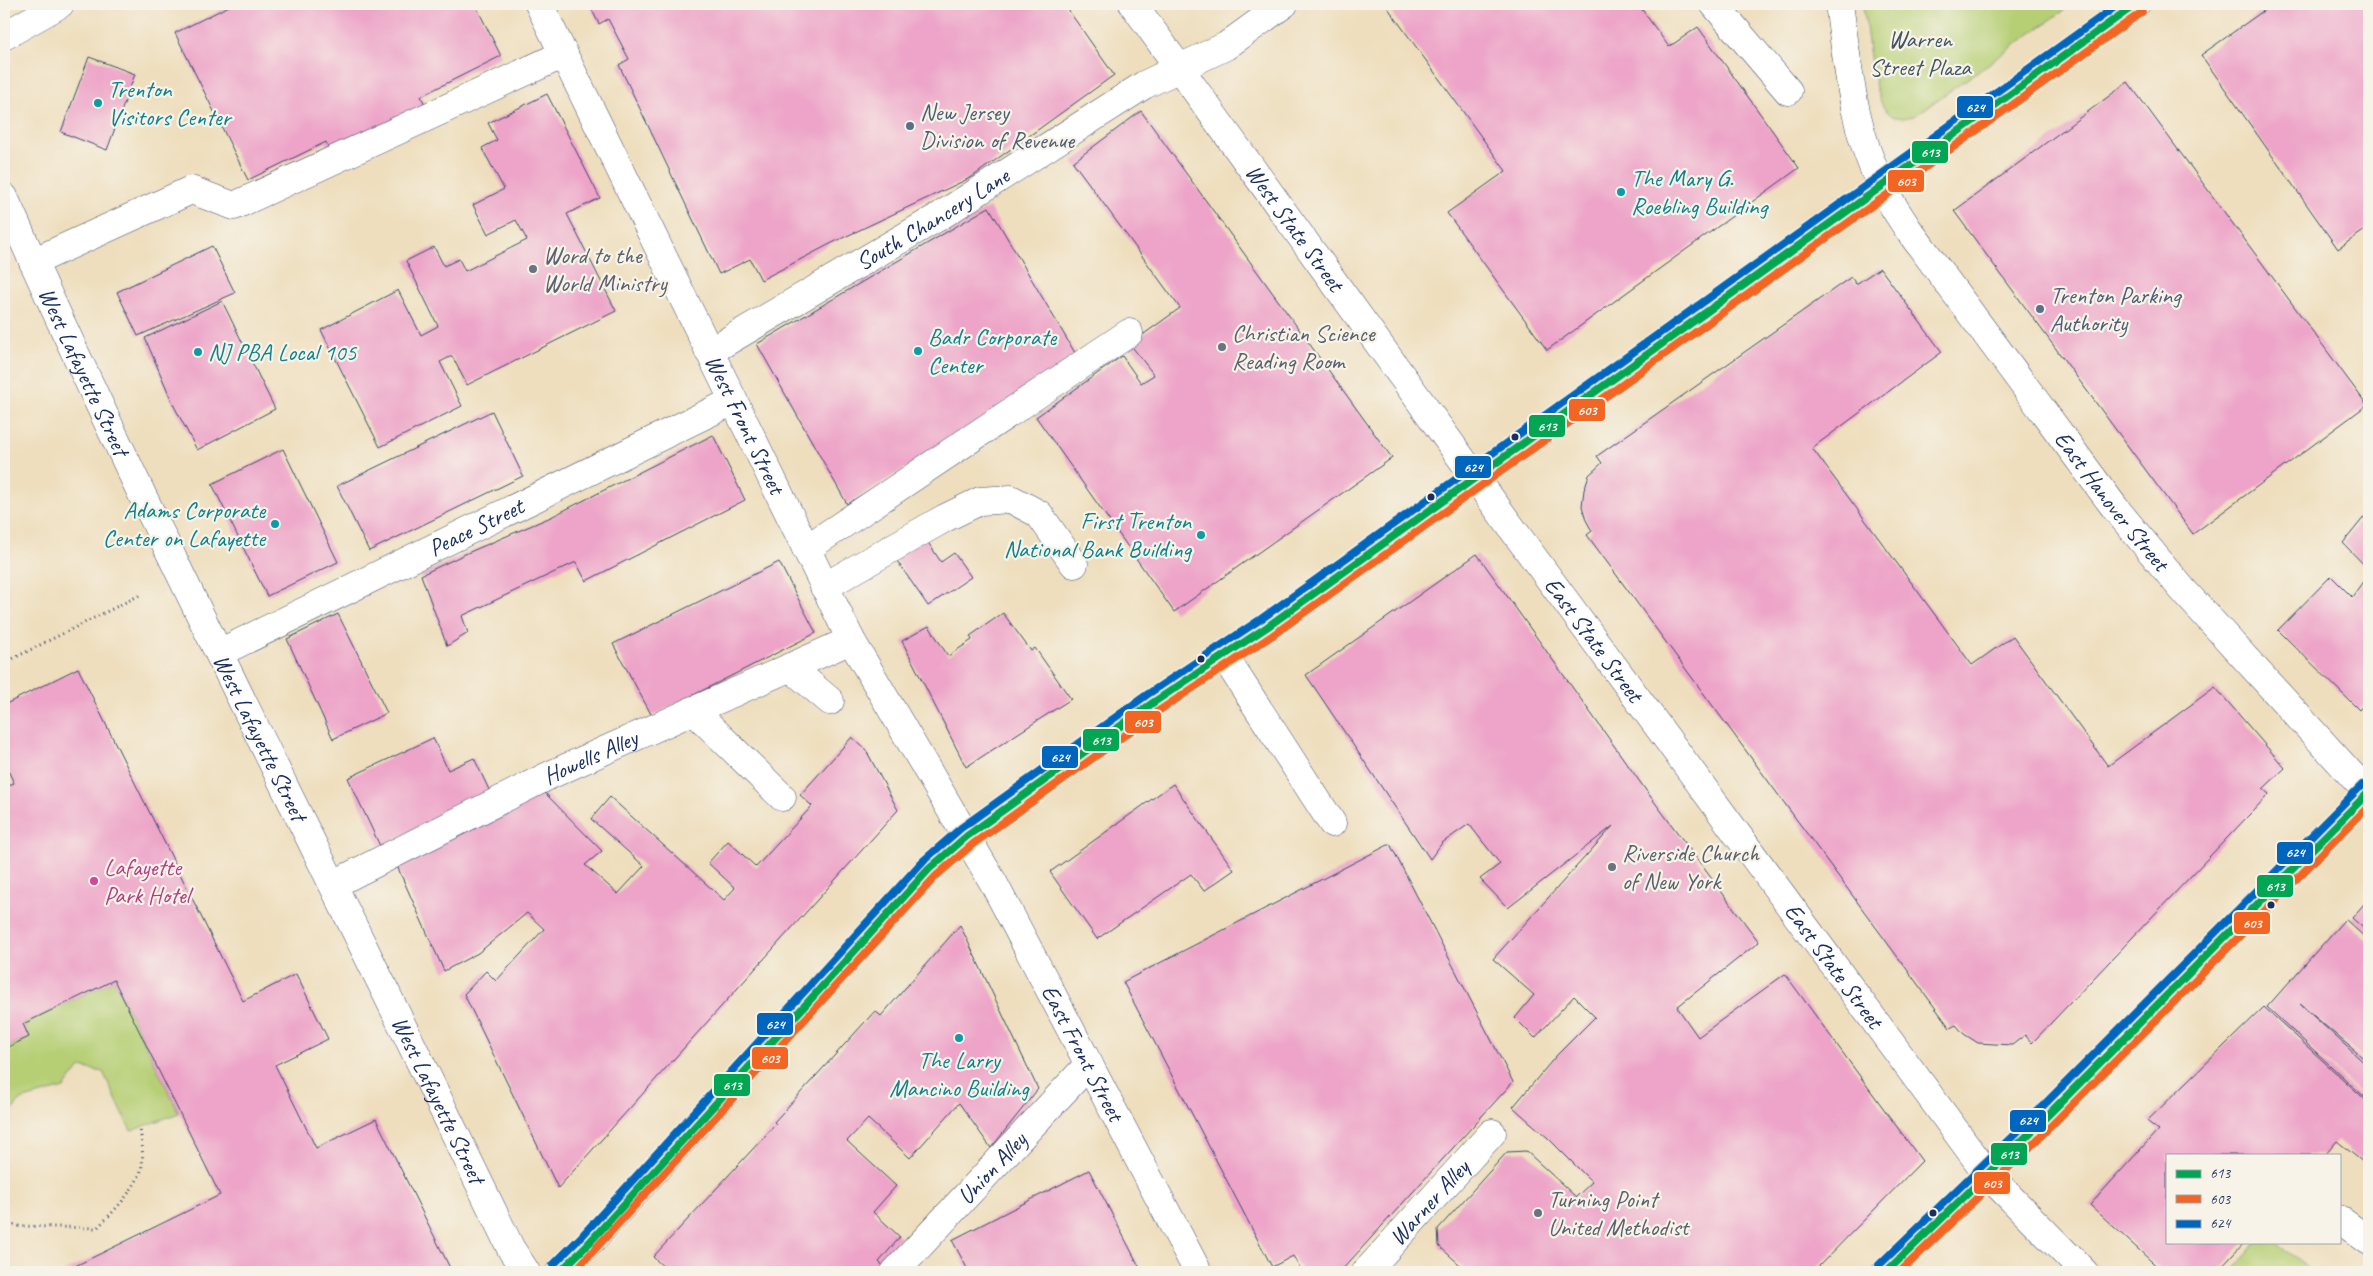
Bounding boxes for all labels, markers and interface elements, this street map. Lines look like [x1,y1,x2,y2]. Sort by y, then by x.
park label: Warren Street Plaza [1869,24,1972,82]
place label: Trenton Visitors Center [108,74,233,132]
line badge: 624 [1956,95,1994,119]
marker: Trenton Visitors Center [92,97,104,109]
place label: New Jersey Division of Revenue [920,97,1076,155]
text: 624 [1965,99,1986,116]
marker: New Jersey Division of Revenue [904,120,916,132]
line badge: 613 [1911,140,1949,164]
text: 613 [1920,144,1941,161]
street label: West State Street [1239,158,1352,299]
street label: South Chancery Lane [850,160,1016,277]
place label: The Mary G. Roebling Building [1631,163,1770,221]
line badge: 603 [1887,169,1925,193]
text: 603 [1896,173,1917,190]
marker: The Mary G. Roebling Building [1615,186,1627,198]
place label: Word to the World Ministry [543,240,669,298]
marker: Word to the World Ministry [527,263,539,275]
place label: Trenton Parking Authority [2050,280,2183,338]
street label: West Lafayette Street [32,283,138,463]
marker: Trenton Parking Authority [2034,303,2046,315]
place label: Christian Science Reading Room [1232,318,1377,376]
place label: Badr Corporate Center [928,322,1058,380]
place label: NJ PBA Local 105 [208,337,357,367]
marker: Christian Science Reading Room [1216,341,1228,353]
marker: Badr Corporate Center [912,345,924,357]
marker: NJ PBA Local 105 [192,346,204,358]
street label: West Front Street [698,350,793,501]
line badge: 603 [1568,398,1606,422]
text: 603 [1577,402,1598,419]
line badge: 613 [1528,414,1566,438]
text: 613 [1537,418,1558,435]
street label: East Hanover Street [2048,425,2177,579]
unlabelled marker [1510,432,1520,442]
line badge: 624 [1454,455,1492,479]
text: 624 [1463,459,1484,476]
street label: Peace Street [423,490,530,563]
unlabelled marker [1426,492,1436,502]
place label: Adams Corporate Center on Lafayette [103,495,267,553]
place label: First Trenton National Bank Building [1004,506,1192,564]
marker: Adams Corporate Center on Lafayette [269,518,281,530]
marker: First Trenton National Bank Building [1195,529,1207,541]
street label: East State Street [1538,571,1651,710]
street label: West Lafayette Street [207,649,315,828]
unlabelled marker [1196,654,1206,664]
line badge: 603 [1124,710,1162,734]
text: 603 [1133,714,1154,731]
street label: Howells Alley [538,722,644,791]
line badge: 613 [1082,728,1120,752]
text: 613 [1091,732,1112,749]
line badge: 624 [1041,745,1079,769]
text: 624 [1050,749,1071,766]
place label: Riverside Church of New York [1622,838,1760,896]
line badge: 624 [2276,841,2314,865]
text: 624 [2285,844,2306,861]
place label: Lafayette Park Hotel [104,852,194,910]
marker: Riverside Church of New York [1606,861,1618,873]
line badge: 613 [2256,874,2294,898]
marker: Lafayette Park Hotel [88,875,100,887]
text: 613 [2265,878,2286,895]
street label: East State Street [1778,897,1891,1036]
unlabelled marker [2266,900,2276,910]
line badge: 603 [2233,911,2271,935]
text: 603 [2242,915,2263,932]
street label: East Front Street [1035,980,1132,1128]
street label: West Lafayette Street [385,1011,493,1191]
line badge: 624 [756,1012,794,1036]
text: 624 [765,1016,786,1033]
marker: The Larry Mancino Building [953,1032,965,1044]
place label: The Larry Mancino Building [889,1045,1030,1103]
line badge: 603 [751,1046,789,1070]
text: 603 [760,1050,781,1067]
line badge: 613 [713,1073,751,1097]
text: 613 [722,1077,743,1094]
line badge: 624 [2009,1109,2047,1133]
text: 624 [2018,1112,2039,1129]
street label: Union Alley [951,1124,1034,1211]
line badge: 613 [1990,1142,2028,1166]
text: 613 [1999,1146,2020,1163]
street label: Warner Alley [1383,1152,1477,1252]
legend [2166,1154,2340,1244]
text: 613 [2210,1164,2232,1183]
line badge: 603 [1973,1171,2011,1195]
text: 603 [1982,1175,2003,1192]
place label: Turning Point United Methodist [1548,1184,1690,1242]
text: 603 [2210,1190,2232,1209]
marker: Turning Point United Methodist [1532,1207,1544,1219]
unlabelled marker [1928,1208,1938,1218]
text: 624 [2210,1214,2232,1233]

